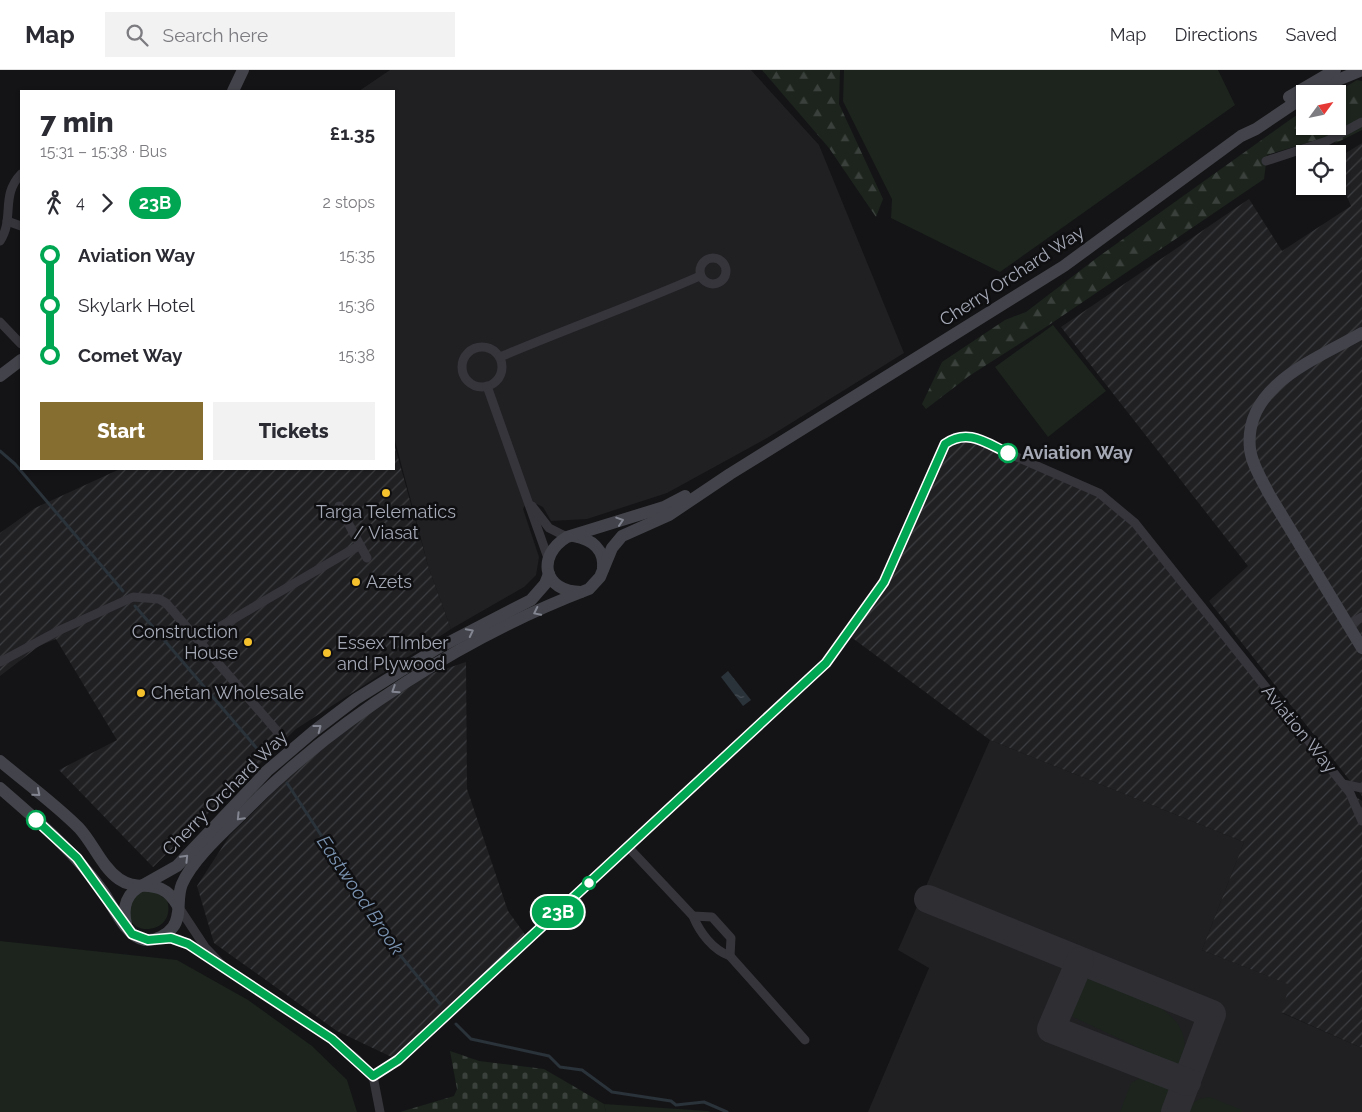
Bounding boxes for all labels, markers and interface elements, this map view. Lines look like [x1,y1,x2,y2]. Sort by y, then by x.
search box [105,12,455,57]
text: Map [25,20,75,49]
icon: search [123,21,151,49]
text: Search here [163,24,268,46]
text: Map [1110,24,1146,45]
text: Directions [1174,24,1258,45]
text: Saved [1286,24,1337,45]
north arrow [1296,85,1346,135]
map controls [1296,85,1346,195]
text: 7 min [40,106,114,139]
text: £1.35 [330,122,375,144]
text: 15:31 – 15:38 · Bus [40,142,167,161]
button: locate [1296,145,1346,195]
icon: walk [40,189,68,217]
icon: forward [93,189,121,217]
text: 23B [139,192,171,213]
text: 4 [76,193,85,212]
text: 2 stops [323,193,375,212]
street label: Cherry Orchard Way [936,221,1088,330]
text: Aviation Way [78,244,195,266]
text: 15:35 [339,246,375,265]
text: Skylark Hotel [78,294,195,316]
text: 15:36 [338,296,375,315]
text: Comet Way [78,344,183,366]
text: 15:38 [338,346,375,365]
button: Start [40,402,203,460]
button: Tickets [213,402,375,460]
place label: Aviation Way [1022,442,1133,463]
marker: Aviation Way [998,443,1018,463]
marker: Targa Telematics / Viasat [380,487,392,499]
place label: Targa Telematics / Viasat [316,501,456,543]
one-way arrow [615,517,624,527]
place label: Azets [366,571,412,592]
marker: Azets [350,576,362,588]
one-way arrow [533,606,542,616]
place label: Construction House [132,621,238,663]
one-way arrow [465,628,474,638]
place label: Essex TImber and Plywood [337,632,449,674]
marker: Construction House [242,636,254,648]
marker: Essex TImber and Plywood [321,647,333,659]
street label: Aviation Way [1258,680,1341,777]
place label: Chetan Wholesale [151,682,305,703]
one-way arrow [391,684,400,694]
marker: Chetan Wholesale [135,687,147,699]
one-way arrow [312,725,321,733]
street label: Cherry Orchard Way [158,726,292,859]
one-way arrow [32,787,41,796]
unlabelled marker [26,810,46,830]
one-way arrow [237,811,246,820]
water label: Eastwood Brook [313,831,409,959]
one-way arrow [180,854,189,863]
unlabelled marker [582,876,596,890]
line badge: 23B [529,896,587,928]
text: 23B [542,901,574,922]

